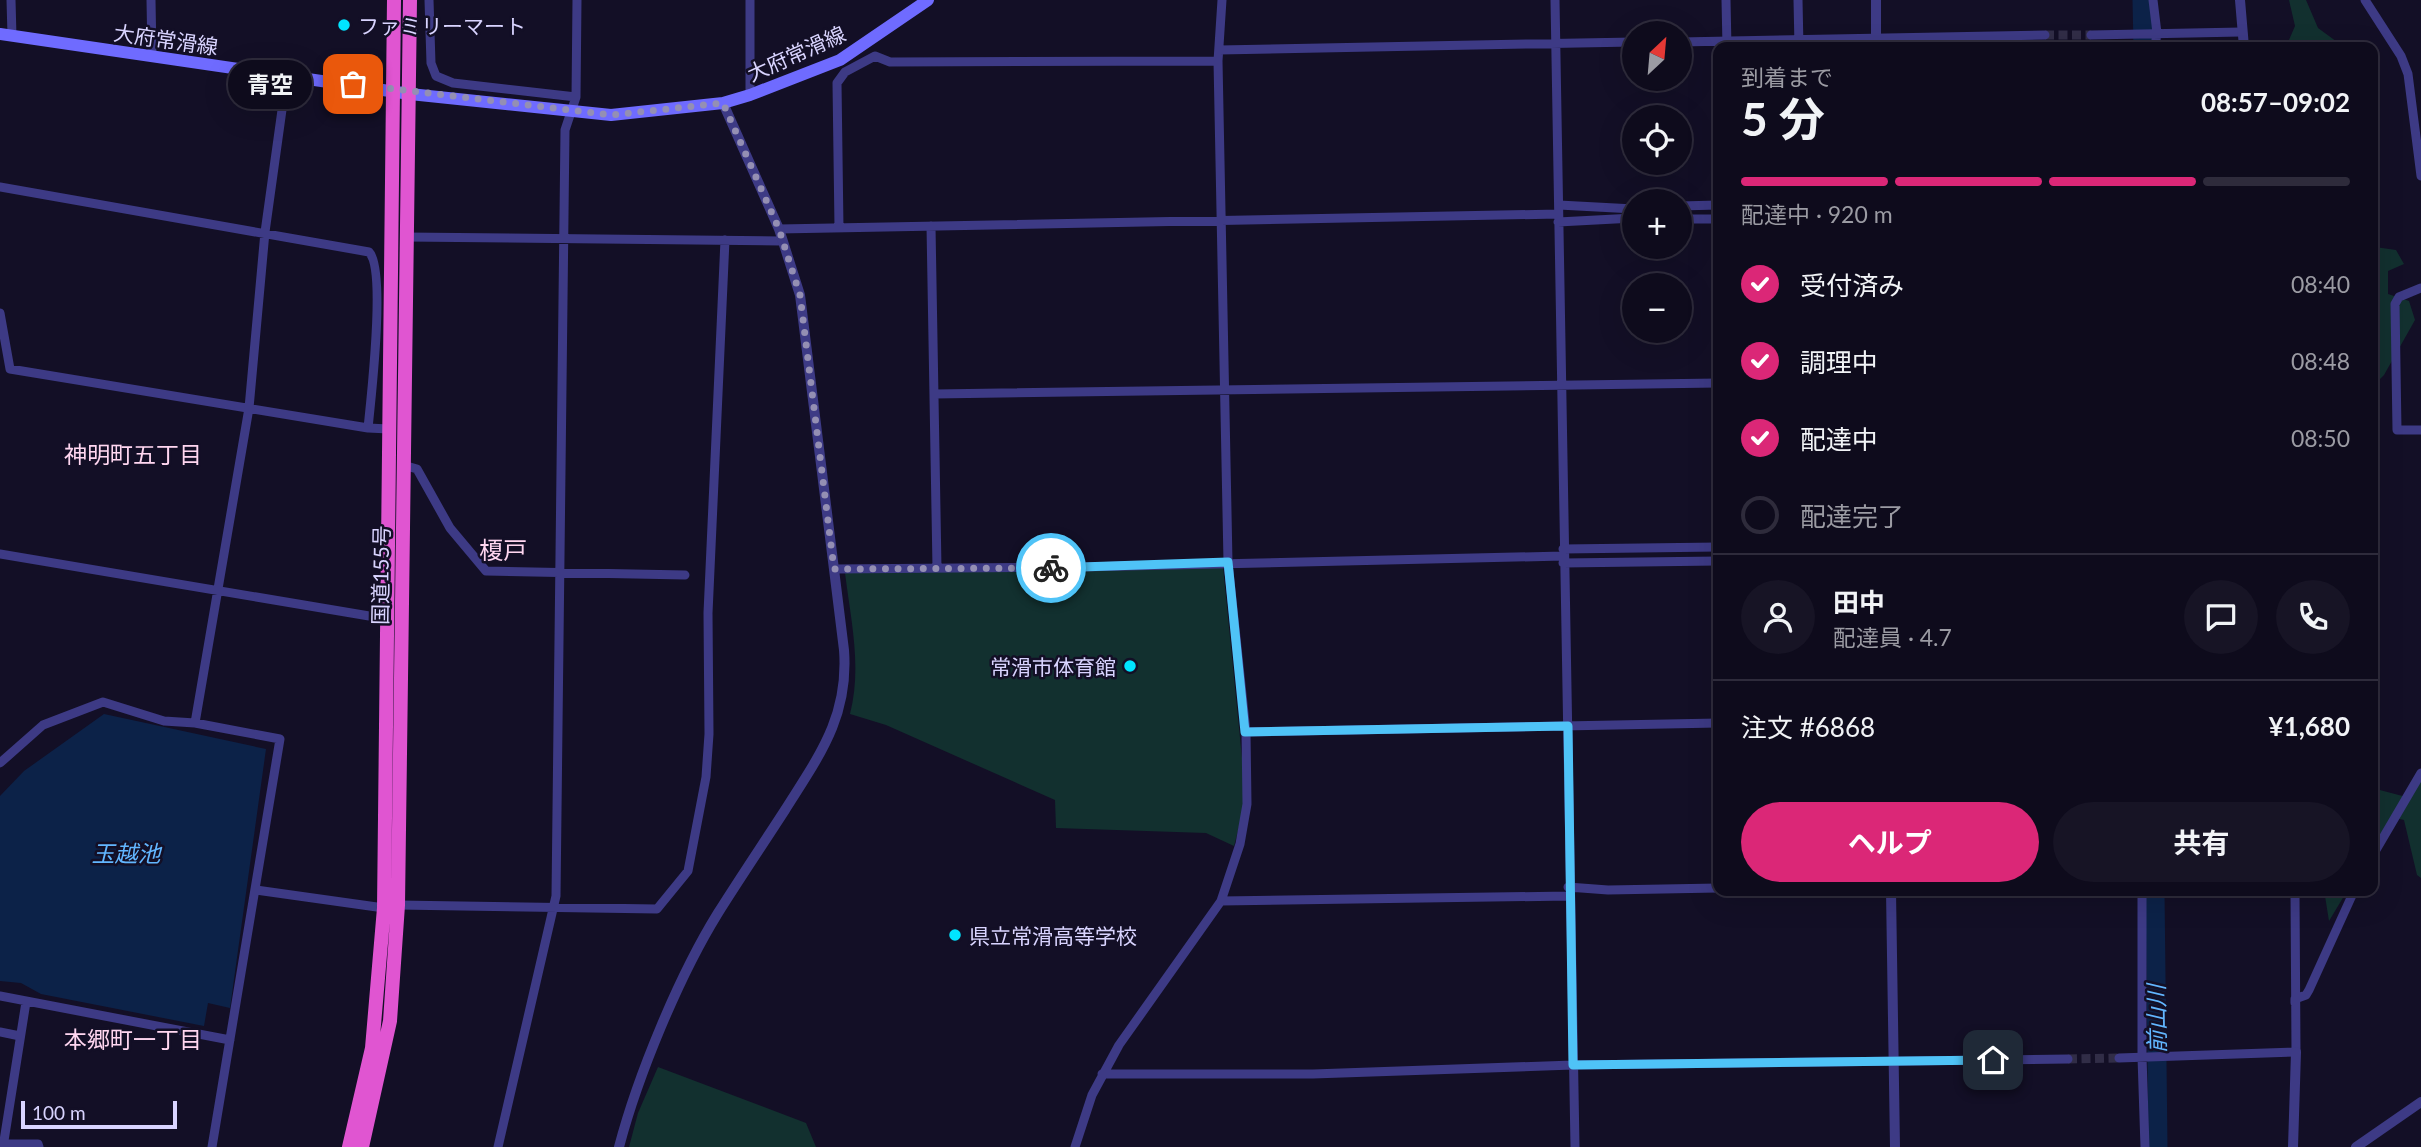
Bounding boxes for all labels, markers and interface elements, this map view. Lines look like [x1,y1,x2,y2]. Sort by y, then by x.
place label: ファミリーマート [358,13,526,38]
marker: ファミリーマート [336,17,352,33]
street label: 大府常滑線 [112,19,220,59]
street label: 大府常滑線 [743,20,849,86]
north arrow [1622,21,1692,91]
map controls [1622,21,1692,343]
pin [323,54,383,114]
callout: 青空 [227,60,311,108]
text: 到着まで [1741,63,1833,91]
icon: bag [334,65,372,103]
text: 青空 [247,70,293,98]
text: 08:57–09:02 [2201,86,2350,118]
text: 5 分 [1741,91,1825,146]
button: locate [1622,105,1692,175]
button: + [1622,189,1692,259]
text: 配達中 · 920 m [1741,200,1893,228]
icon: check [1741,265,1779,303]
text: 受付済み [1800,269,1904,301]
text: 08:40 [2291,270,2350,298]
button: − [1622,273,1692,343]
icon: check [1741,342,1779,380]
text: 調理中 [1800,346,1878,378]
text: 08:48 [2291,347,2350,375]
icon: check [1741,419,1779,457]
text: 配達中 [1800,423,1878,455]
text: 08:50 [2291,424,2350,452]
district label: 神明町五丁目 [64,440,202,468]
text: 配達完了 [1800,500,1904,532]
street label: 国道155号 [367,525,393,625]
courier [1016,533,1086,603]
district label: 榎戸 [479,535,527,564]
icon: bike [1032,549,1070,587]
button: person [1741,580,1815,654]
button: chat [2184,580,2258,654]
button: phone [2276,580,2350,654]
text: 田中 [1833,586,1885,618]
text: 配達員 · 4.7 [1833,623,1952,651]
place label: 常滑市体育館 [990,654,1116,679]
marker: 常滑市体育館 [1122,658,1138,674]
text: ¥1,680 [2269,710,2350,742]
text: 注文 #6868 [1741,711,1875,743]
button: ヘルプ [1741,802,2039,882]
button: 共有 [2053,802,2350,882]
water label: 玉越池 [92,839,163,867]
place label: 県立常滑高等学校 [969,923,1137,948]
marker: 県立常滑高等学校 [947,927,963,943]
water label: 前山川 [2141,981,2171,1054]
district label: 本郷町一丁目 [64,1025,202,1053]
pin [1963,1030,2023,1090]
icon: home [1974,1041,2012,1079]
scale bar [21,1098,177,1130]
text: 100 m [32,1101,86,1124]

